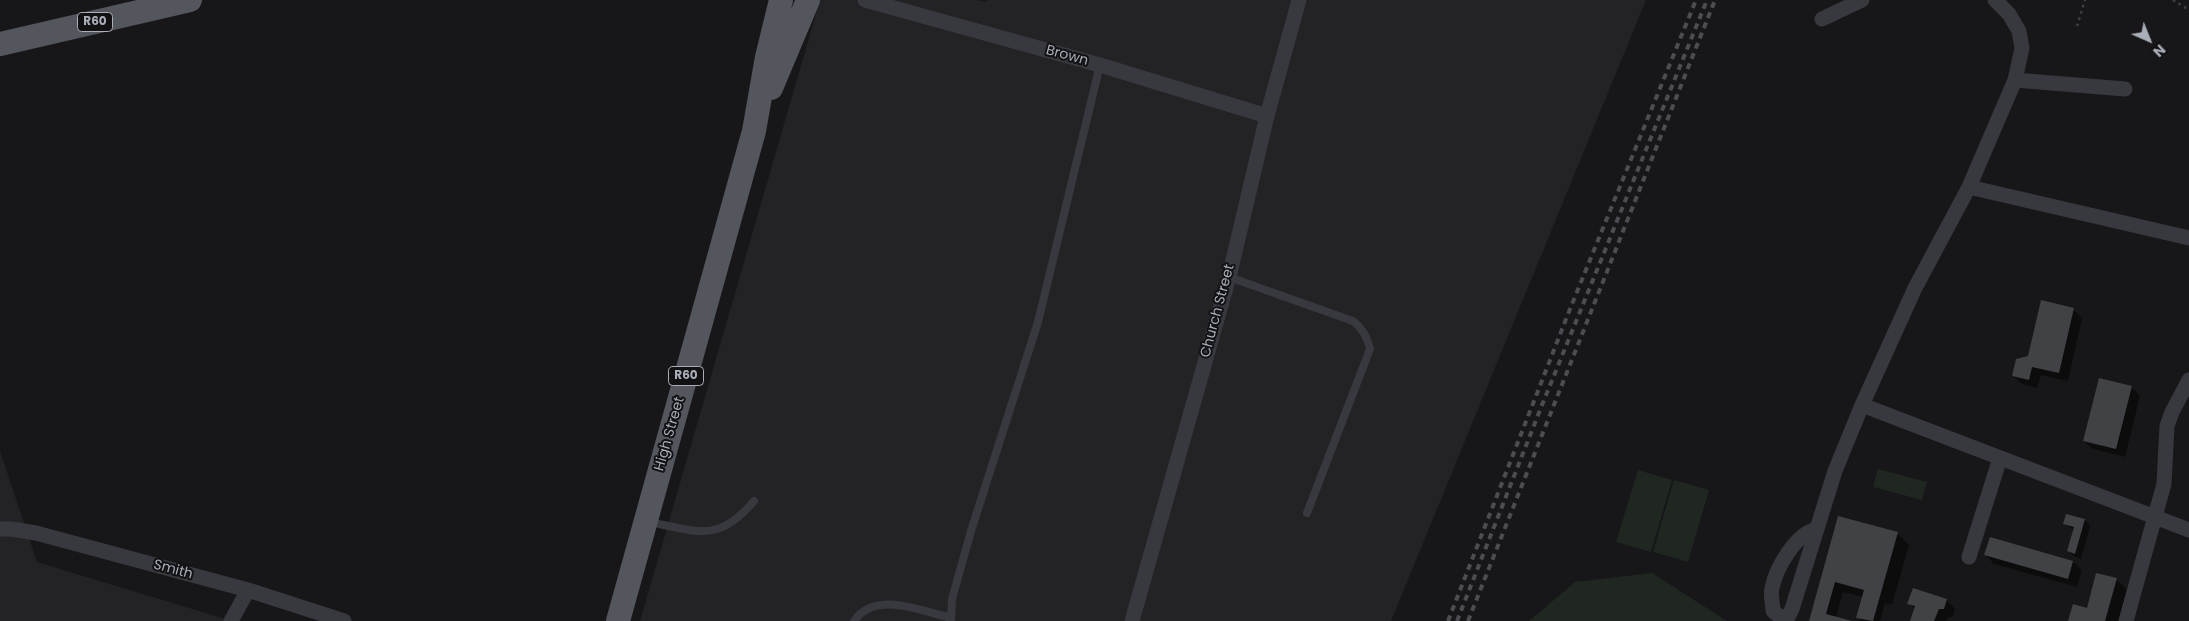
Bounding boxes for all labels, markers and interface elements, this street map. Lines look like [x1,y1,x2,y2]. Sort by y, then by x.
road number: R60 [78,13,112,32]
north arrow [2124,15,2174,65]
text: N [2149,40,2170,62]
street label: Brown [1044,42,1090,70]
street label: Church Street [1197,262,1239,360]
road number: R60 [668,366,704,386]
street label: High Street [651,395,689,473]
street label: Smith [151,557,195,583]

